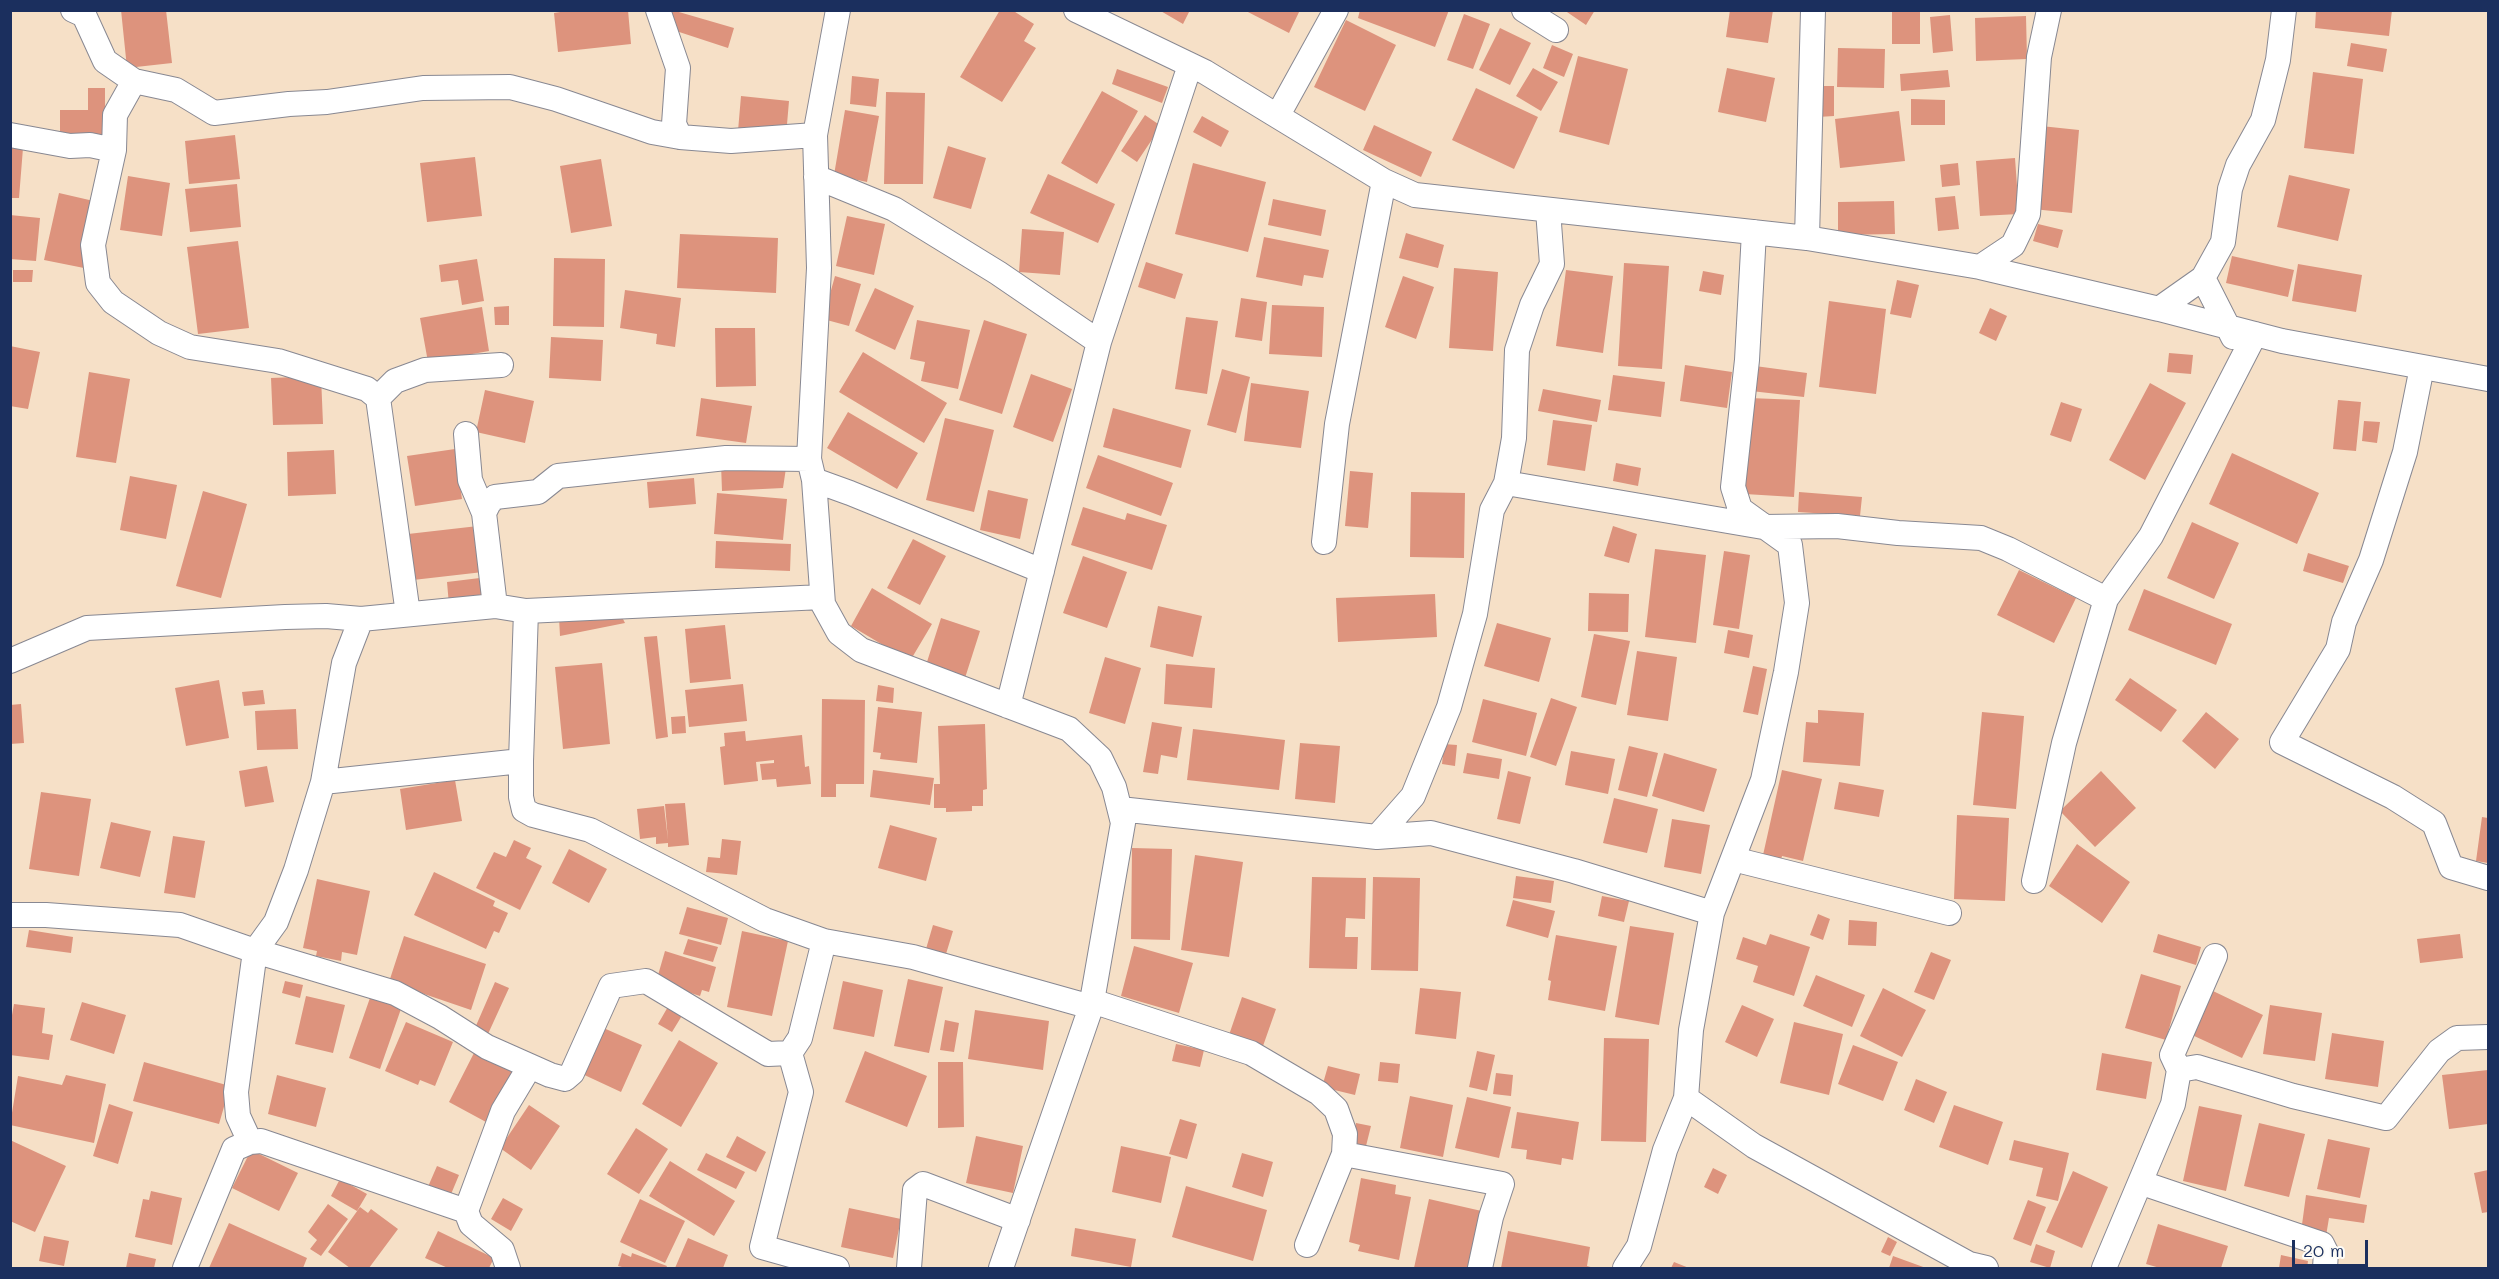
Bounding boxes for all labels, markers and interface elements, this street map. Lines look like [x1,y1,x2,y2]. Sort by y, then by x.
scale bar [2295,1228,2372,1266]
text: 20 m [2303,1238,2344,1262]

